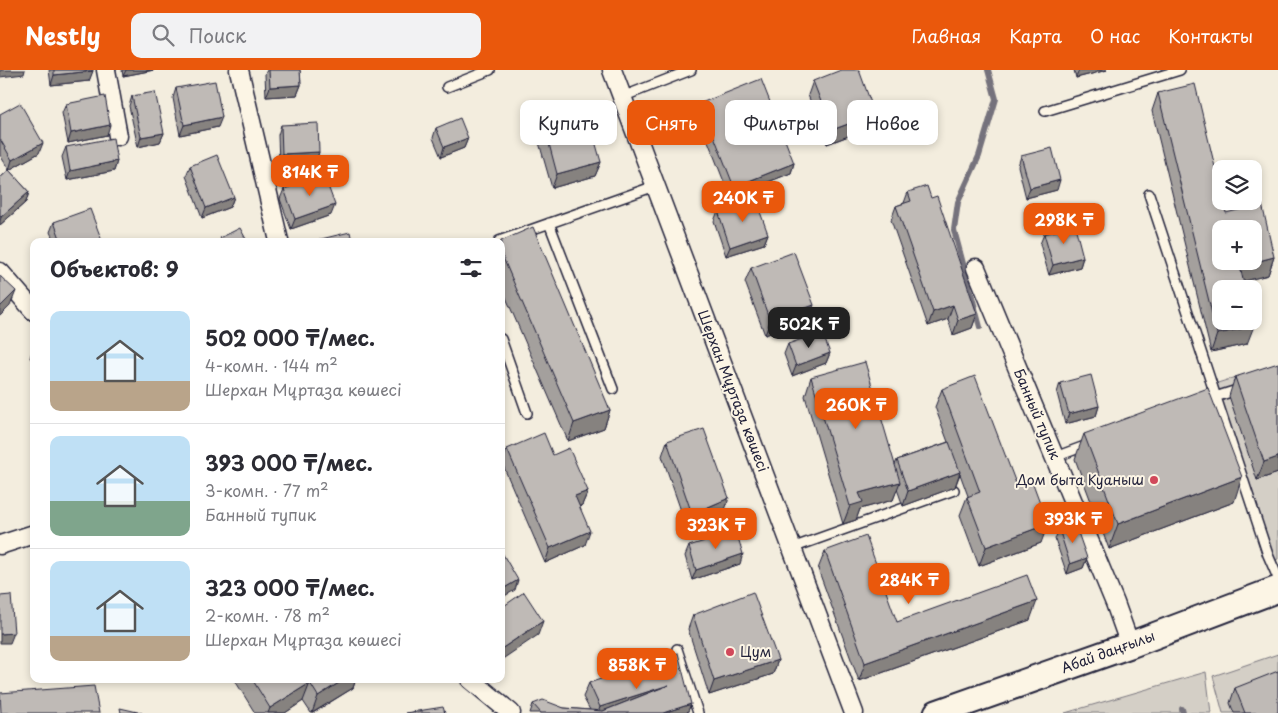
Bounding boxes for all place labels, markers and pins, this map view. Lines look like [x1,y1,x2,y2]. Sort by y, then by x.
pin: 814K ₸ [269,154,351,197]
pin: 240K ₸ [702,180,784,223]
pin: 298K ₸ [1023,202,1105,245]
pin: 502K ₸ [768,306,850,349]
pin: 260K ₸ [815,388,897,430]
place label: Дом быта Куаныш [1015,469,1144,490]
marker: Дом быта Куаныш [1148,474,1160,486]
pin: 393K ₸ [1032,502,1114,544]
pin: 323K ₸ [675,508,757,550]
pin: 284K ₸ [868,562,950,605]
place label: Цум [740,641,771,662]
marker: Цум [724,646,736,658]
pin: 858K ₸ [596,648,678,690]

